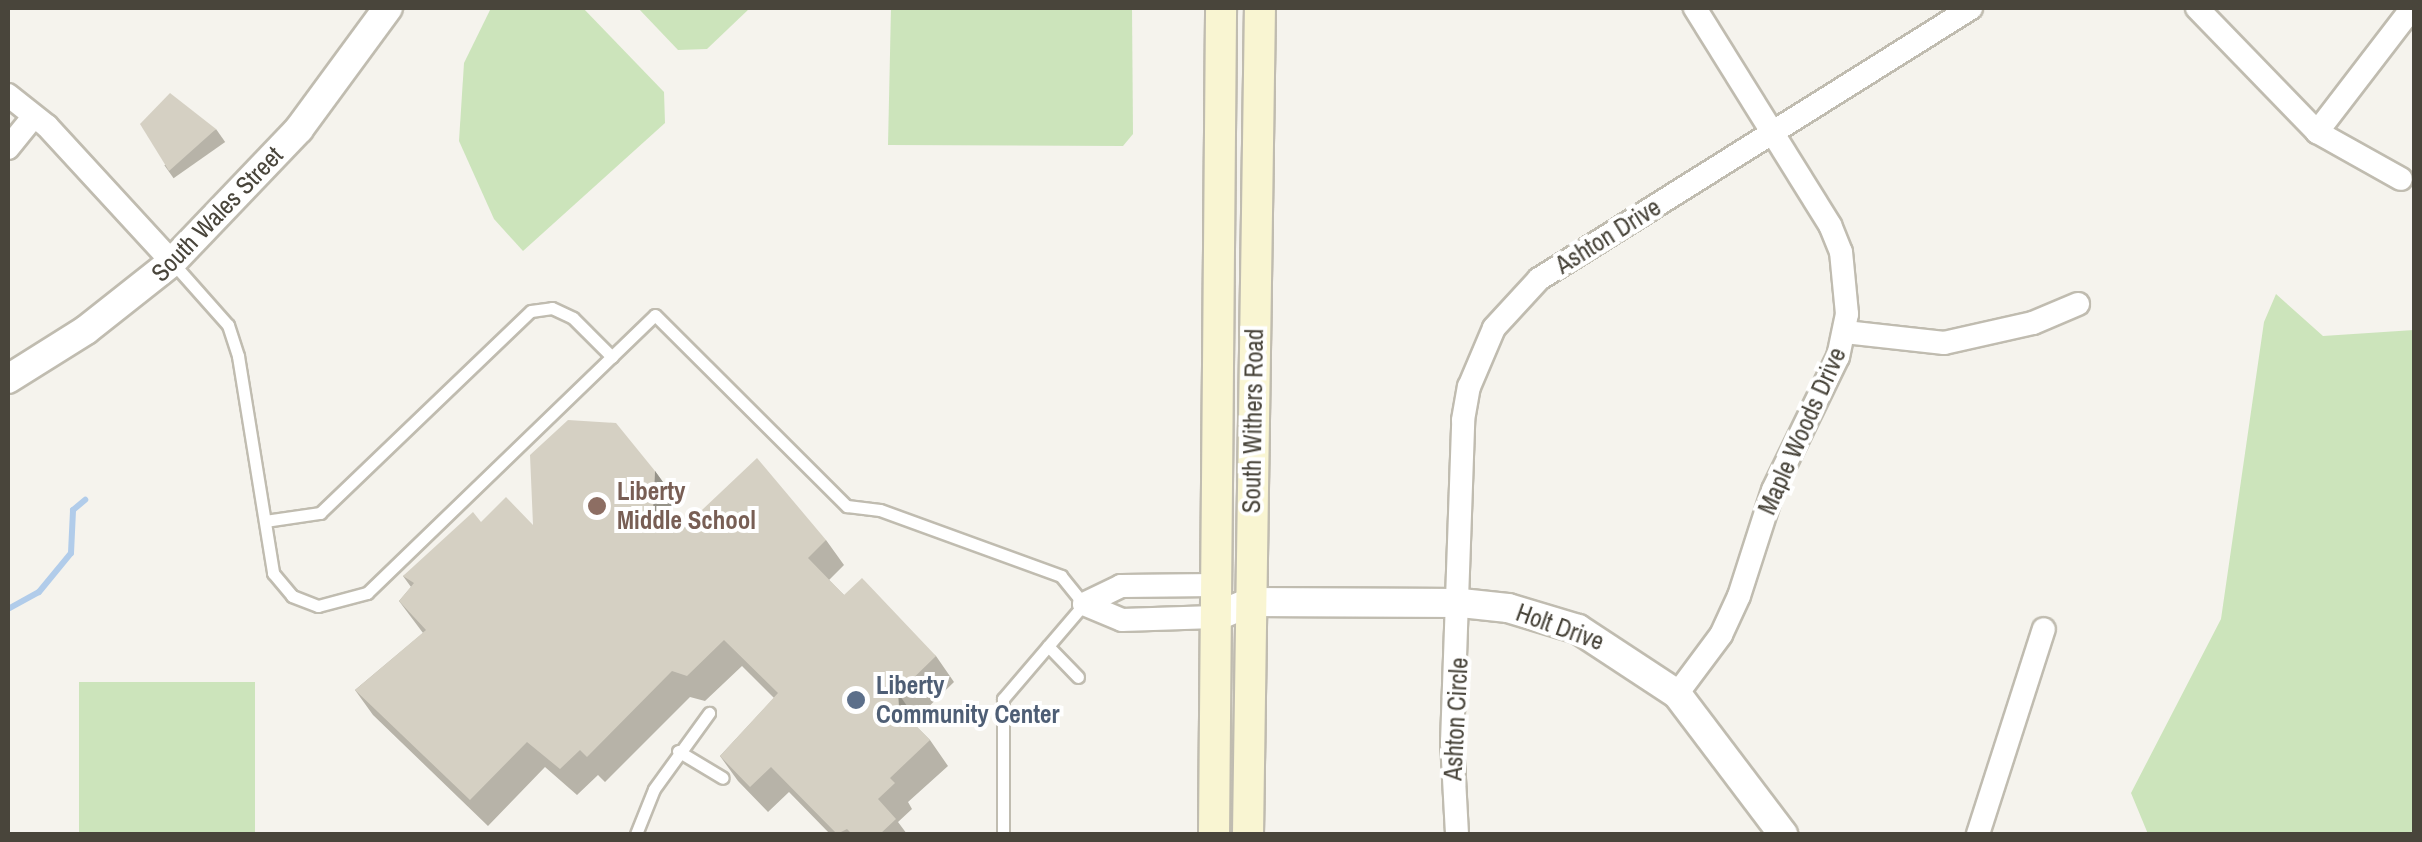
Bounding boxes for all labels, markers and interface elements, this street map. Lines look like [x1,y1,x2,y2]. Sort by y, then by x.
street label: South Wales Street [145,140,289,288]
street label: Ashton Drive [1550,192,1666,280]
street label: South Withers Road [1236,328,1270,514]
street label: Maple Woods Drive [1752,343,1852,519]
place label: Liberty Middle School [617,477,756,536]
marker: Liberty Middle School [586,495,608,517]
street label: Holt Drive [1512,597,1608,657]
street label: Ashton Circle [1438,657,1474,781]
place label: Liberty Community Center [876,671,1059,730]
marker: Liberty Community Center [845,689,867,711]

